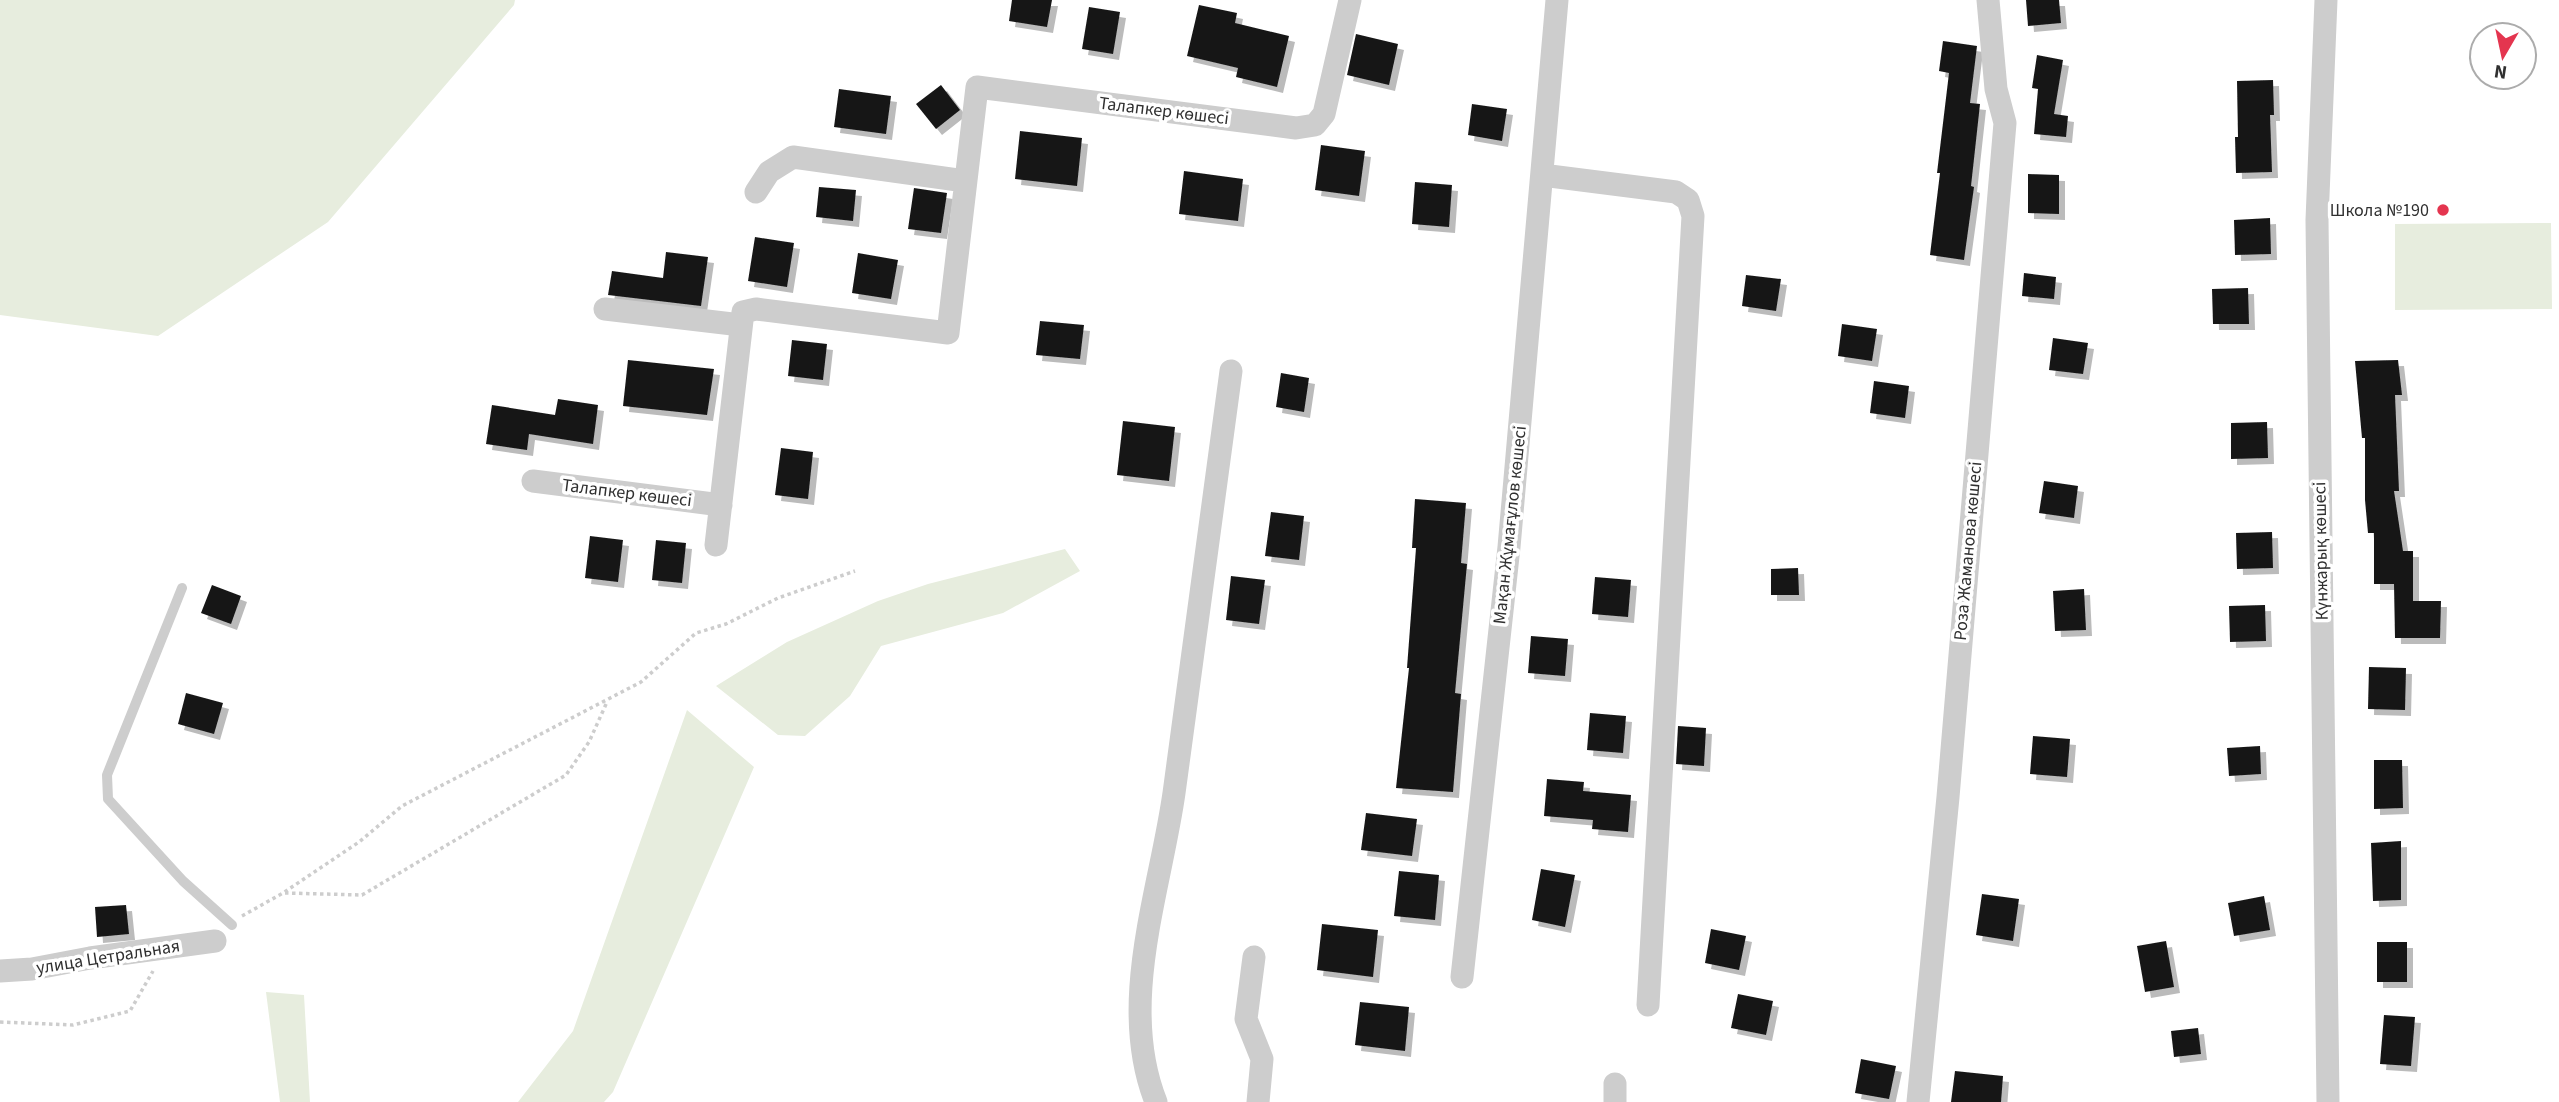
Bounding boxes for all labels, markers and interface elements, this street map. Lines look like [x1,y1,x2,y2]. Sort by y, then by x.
north arrow [2468,21,2538,91]
text: N [2492,57,2509,86]
street label: Талапкер көшесі [1098,91,1230,131]
place label: Школа №190 [2330,198,2429,223]
marker: Школа №190 [2435,202,2451,218]
street label: Мақан Жұмағұлов көшесі [1487,424,1533,626]
street label: Роза Жаманова көшесі [1948,460,1988,642]
street label: Талапкер көшесі [561,473,693,513]
street label: Күнжарық көшесі [2307,481,2335,621]
street label: улица Цетральная [34,933,182,981]

